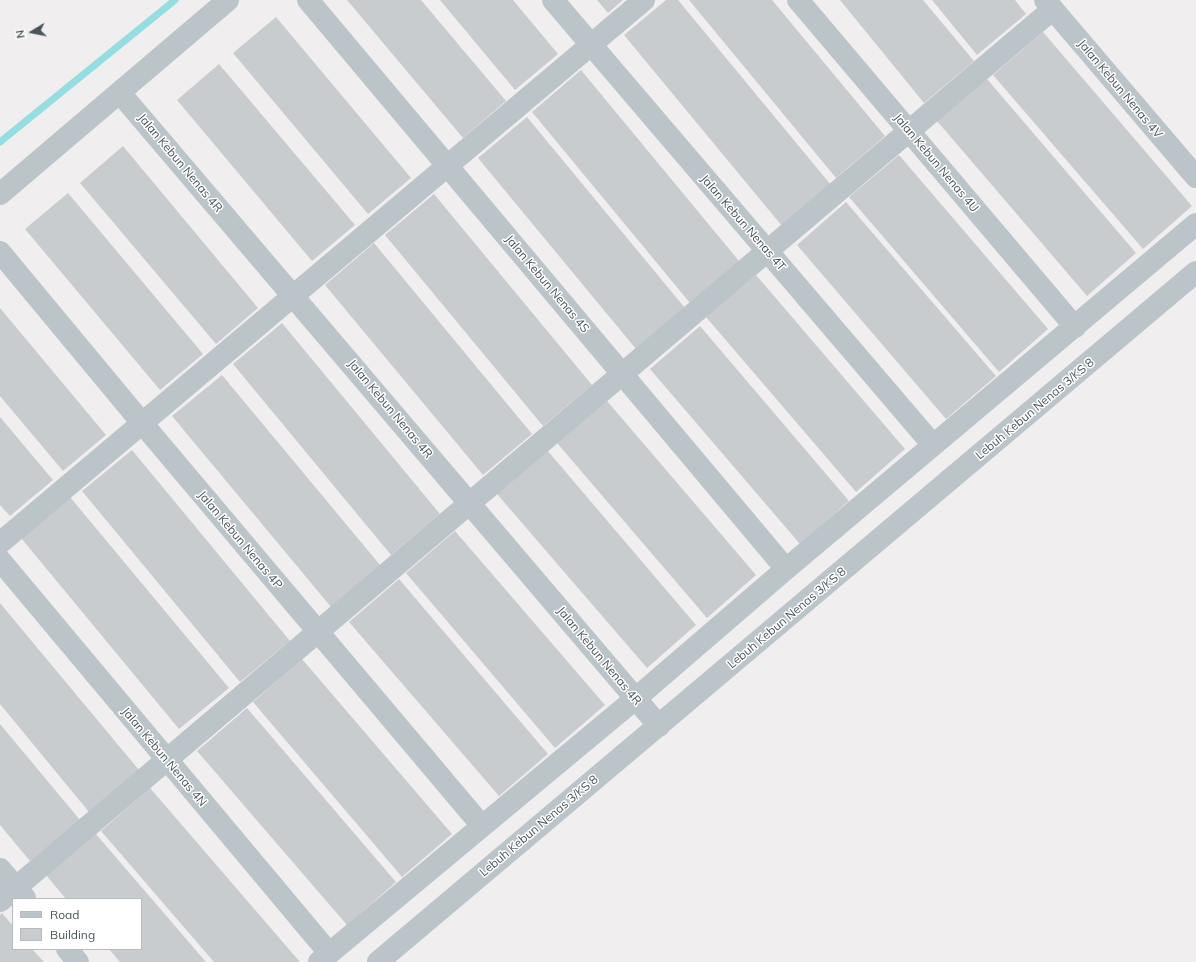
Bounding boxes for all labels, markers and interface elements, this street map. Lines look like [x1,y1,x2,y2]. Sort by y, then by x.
north arrow [12,12,52,52]
text: N [13,29,28,39]
street label: Jalan Kebun Nenas 4V [1075,37,1165,141]
street label: Jalan Kebun Nenas 4R [135,111,225,215]
street label: Jalan Kebun Nenas 4U [890,111,982,215]
street label: Jalan Kebun Nenas 4T [697,172,789,274]
street label: Jalan Kebun Nenas 4S [502,232,592,336]
street label: Lebuh Kebun Nenas 3/KS 8 [973,355,1097,463]
street label: Jalan Kebun Nenas 4R [345,357,435,461]
street label: Jalan Kebun Nenas 4P [195,488,285,592]
street label: Lebuh Kebun Nenas 3/KS 8 [725,564,849,672]
street label: Jalan Kebun Nenas 4R [554,604,644,708]
street label: Jalan Kebun Nenas 4N [118,705,210,809]
street label: Lebuh Kebun Nenas 3/KS 8 [477,772,601,880]
legend [12,898,142,950]
text: Road [50,907,79,922]
text: Building [50,927,95,942]

